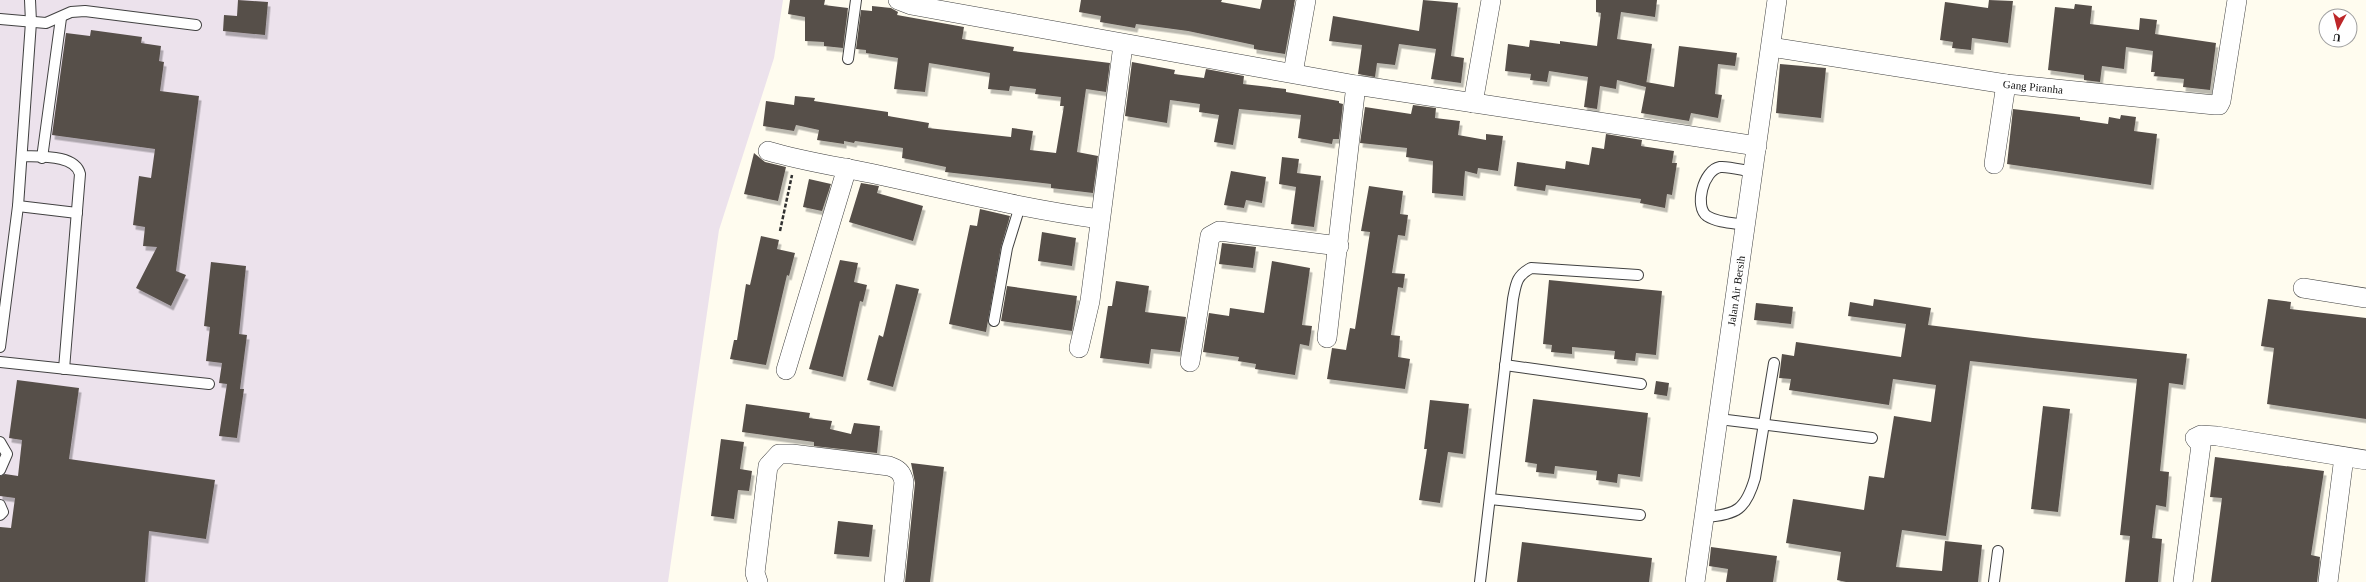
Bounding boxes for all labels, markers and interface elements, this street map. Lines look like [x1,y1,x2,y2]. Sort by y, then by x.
north arrow [2318,8,2358,48]
text: U [2332,31,2341,44]
street label: Gang Piranha [2002,78,2064,96]
street label: Jalan Air Bersih [1725,254,1747,327]

